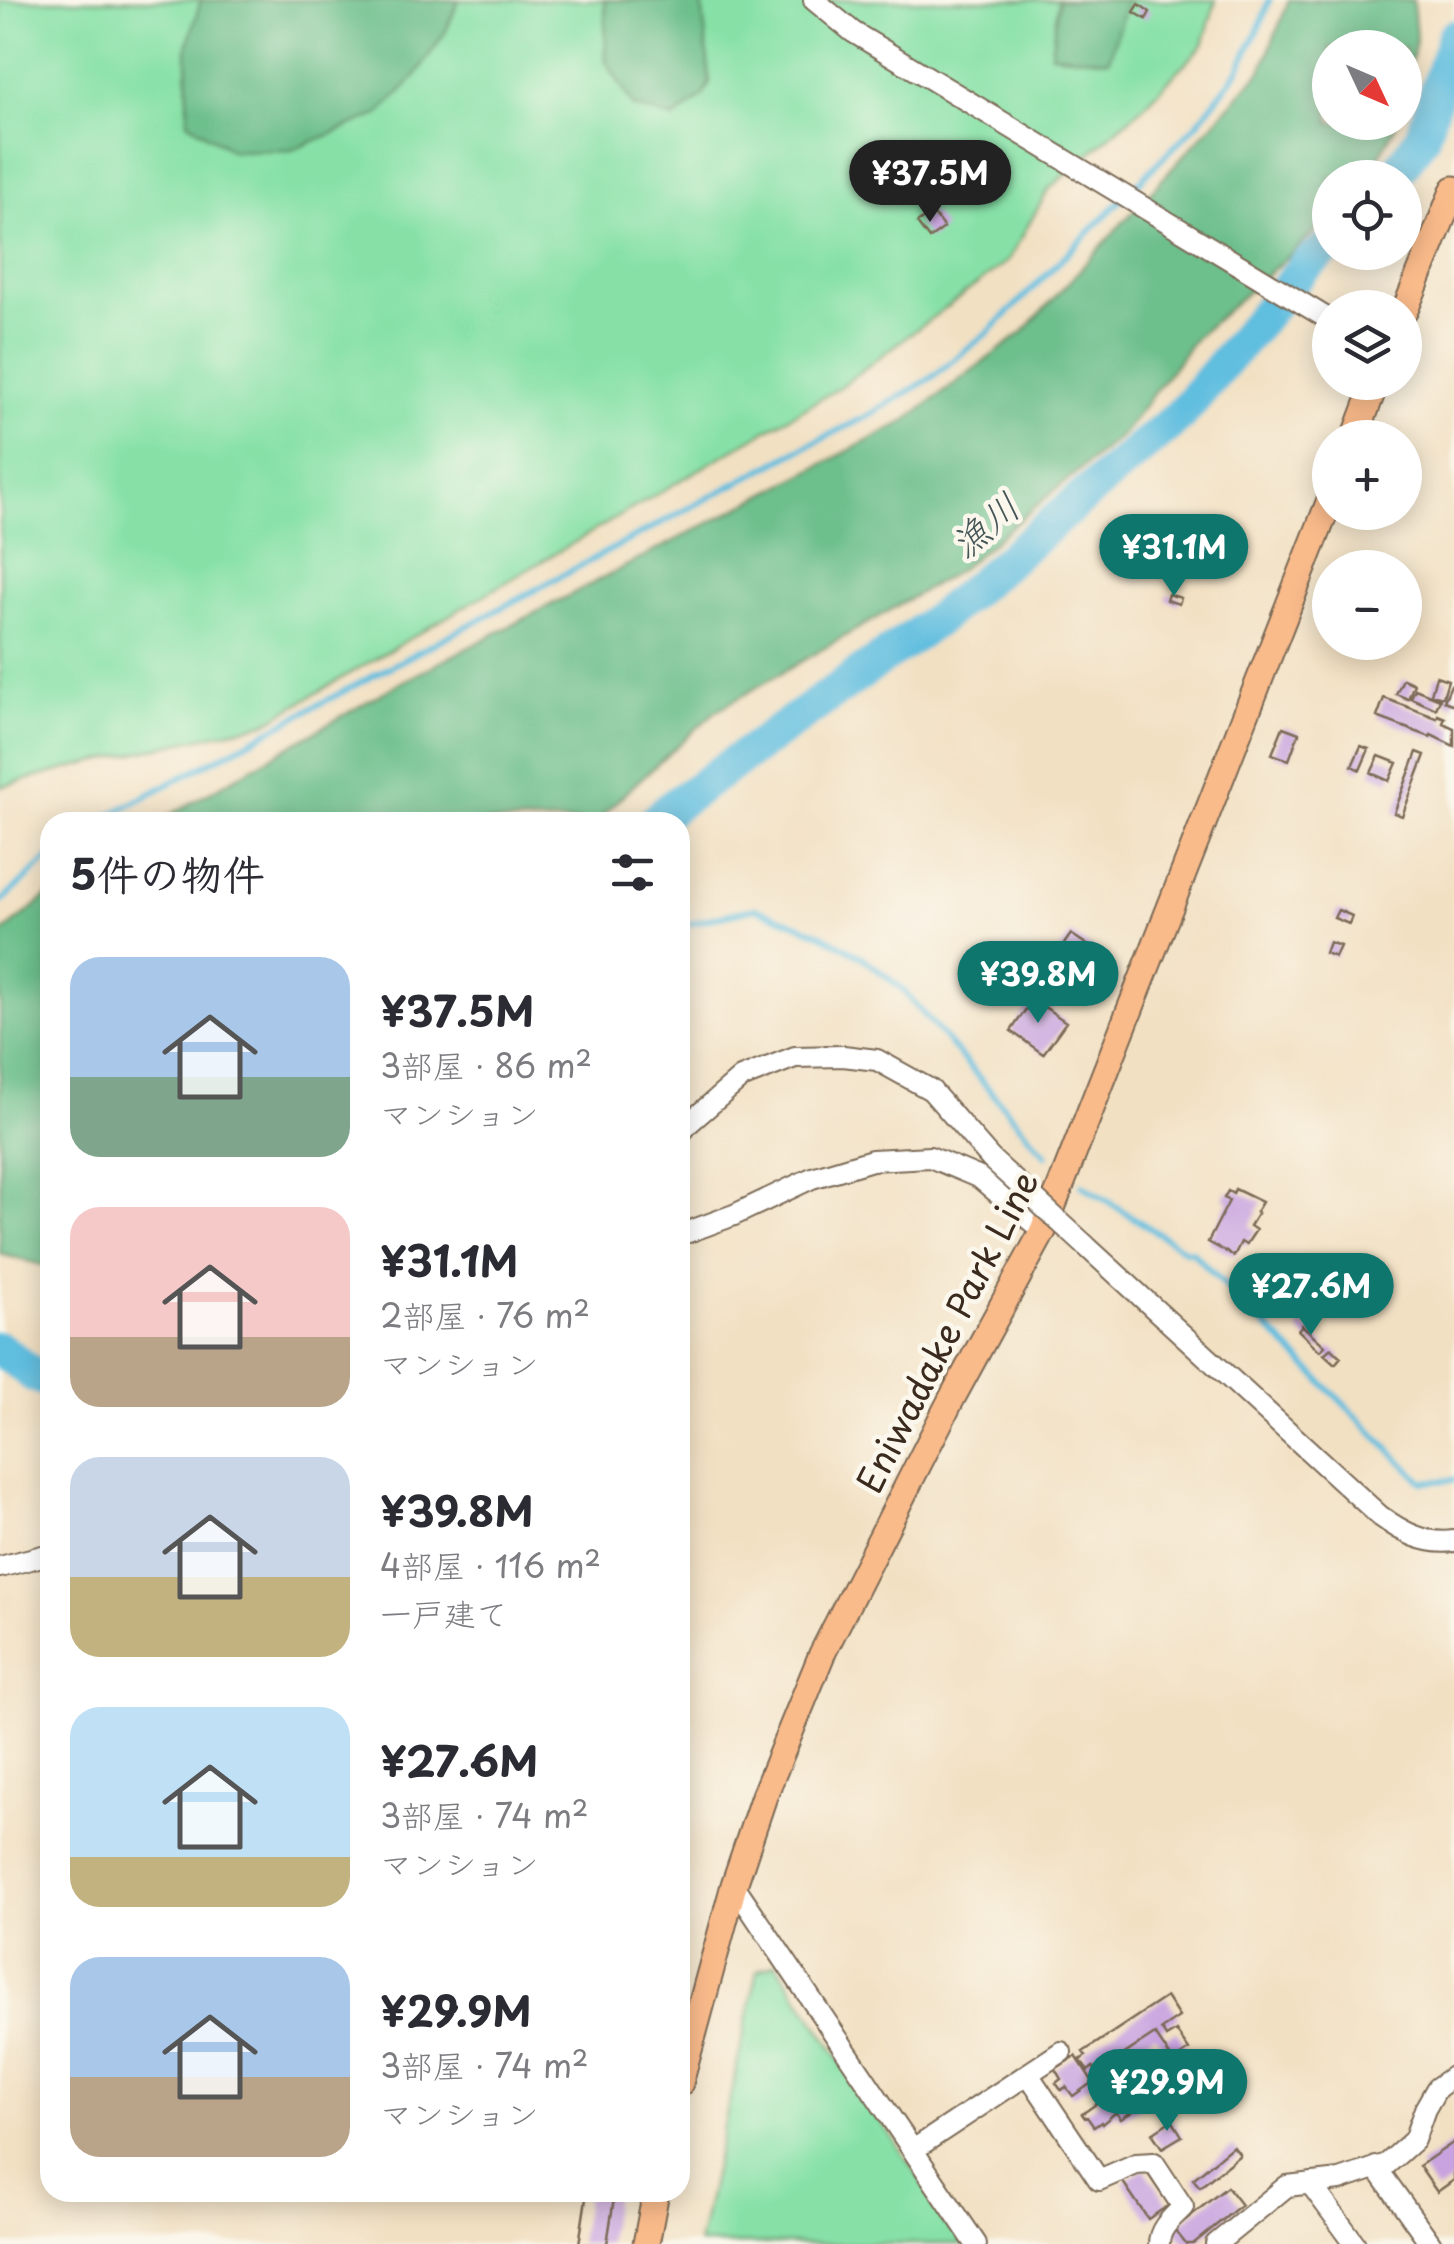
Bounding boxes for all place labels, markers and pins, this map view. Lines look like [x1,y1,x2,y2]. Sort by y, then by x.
pin: ¥37.5M [849,140,1011,225]
pin: ¥31.1M [1093,514,1255,599]
pin: ¥39.8M [957,941,1119,1026]
pin: ¥27.6M [1230,1253,1392,1338]
pin: ¥29.9M [1086,2049,1248,2134]

